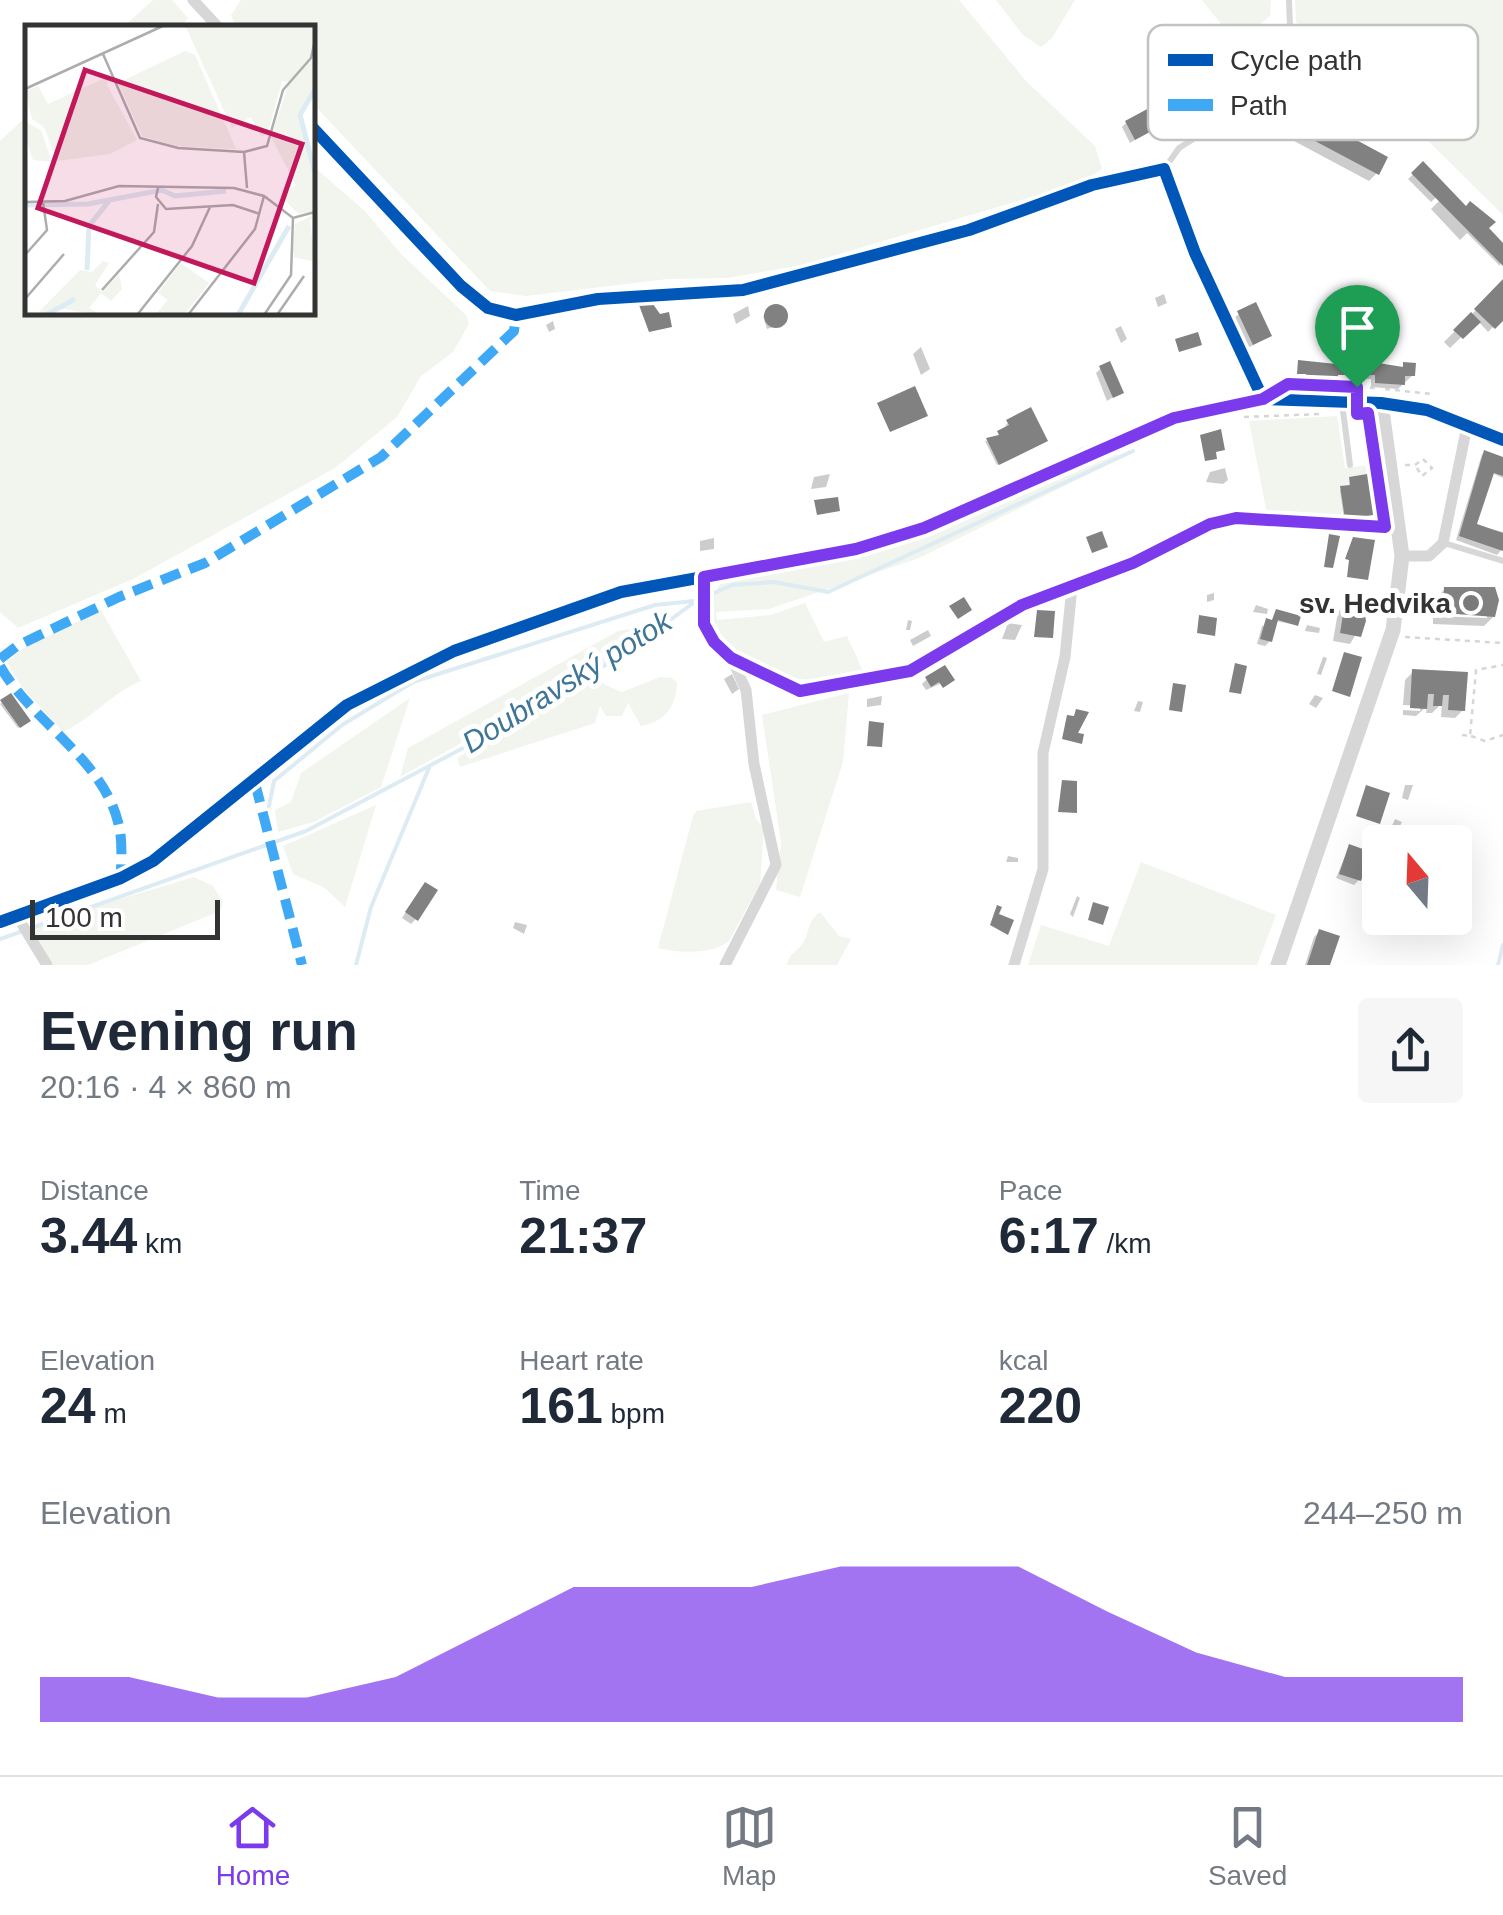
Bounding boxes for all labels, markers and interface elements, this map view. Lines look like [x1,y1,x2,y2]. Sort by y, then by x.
inset map [25,25,315,315]
legend [1148,25,1478,140]
text: Cycle path [1230,45,1362,76]
text: Path [1230,90,1288,121]
pin [1315,285,1400,388]
icon: arrive [1330,300,1385,355]
place label: sv. Hedvika [1299,588,1451,619]
marker: sv. Hedvika [1460,592,1482,614]
water label: Doubravský potok [456,603,679,759]
north arrow [1362,825,1472,935]
map controls [1362,825,1472,935]
scale bar [30,895,220,940]
text: 100 m [45,902,123,933]
button: share [1358,998,1463,1103]
text: Evening run [40,1000,358,1062]
text: 20:16 · 4 × 860 m [40,1069,292,1105]
text: Distance [40,1175,149,1206]
text: Time [519,1175,581,1206]
text: Pace [999,1175,1062,1206]
text: 3.44 [40,1208,137,1264]
text: 21:37 [519,1208,647,1264]
text: 6:17 [999,1208,1099,1264]
text: km [137,1228,182,1259]
text: /km [1099,1228,1152,1259]
text: Elevation [40,1345,155,1376]
text: Heart rate [519,1345,644,1376]
text: kcal [999,1345,1048,1376]
text: 24 [40,1378,96,1434]
text: 161 [519,1378,603,1434]
text: 220 [999,1378,1082,1434]
text: m [96,1398,127,1429]
text: bpm [603,1398,665,1429]
text: Elevation [40,1495,172,1531]
text: 244–250 m [1303,1495,1463,1531]
tab: Home [216,1800,290,1892]
tab: Map [722,1800,777,1892]
tab: Saved [1208,1800,1287,1892]

